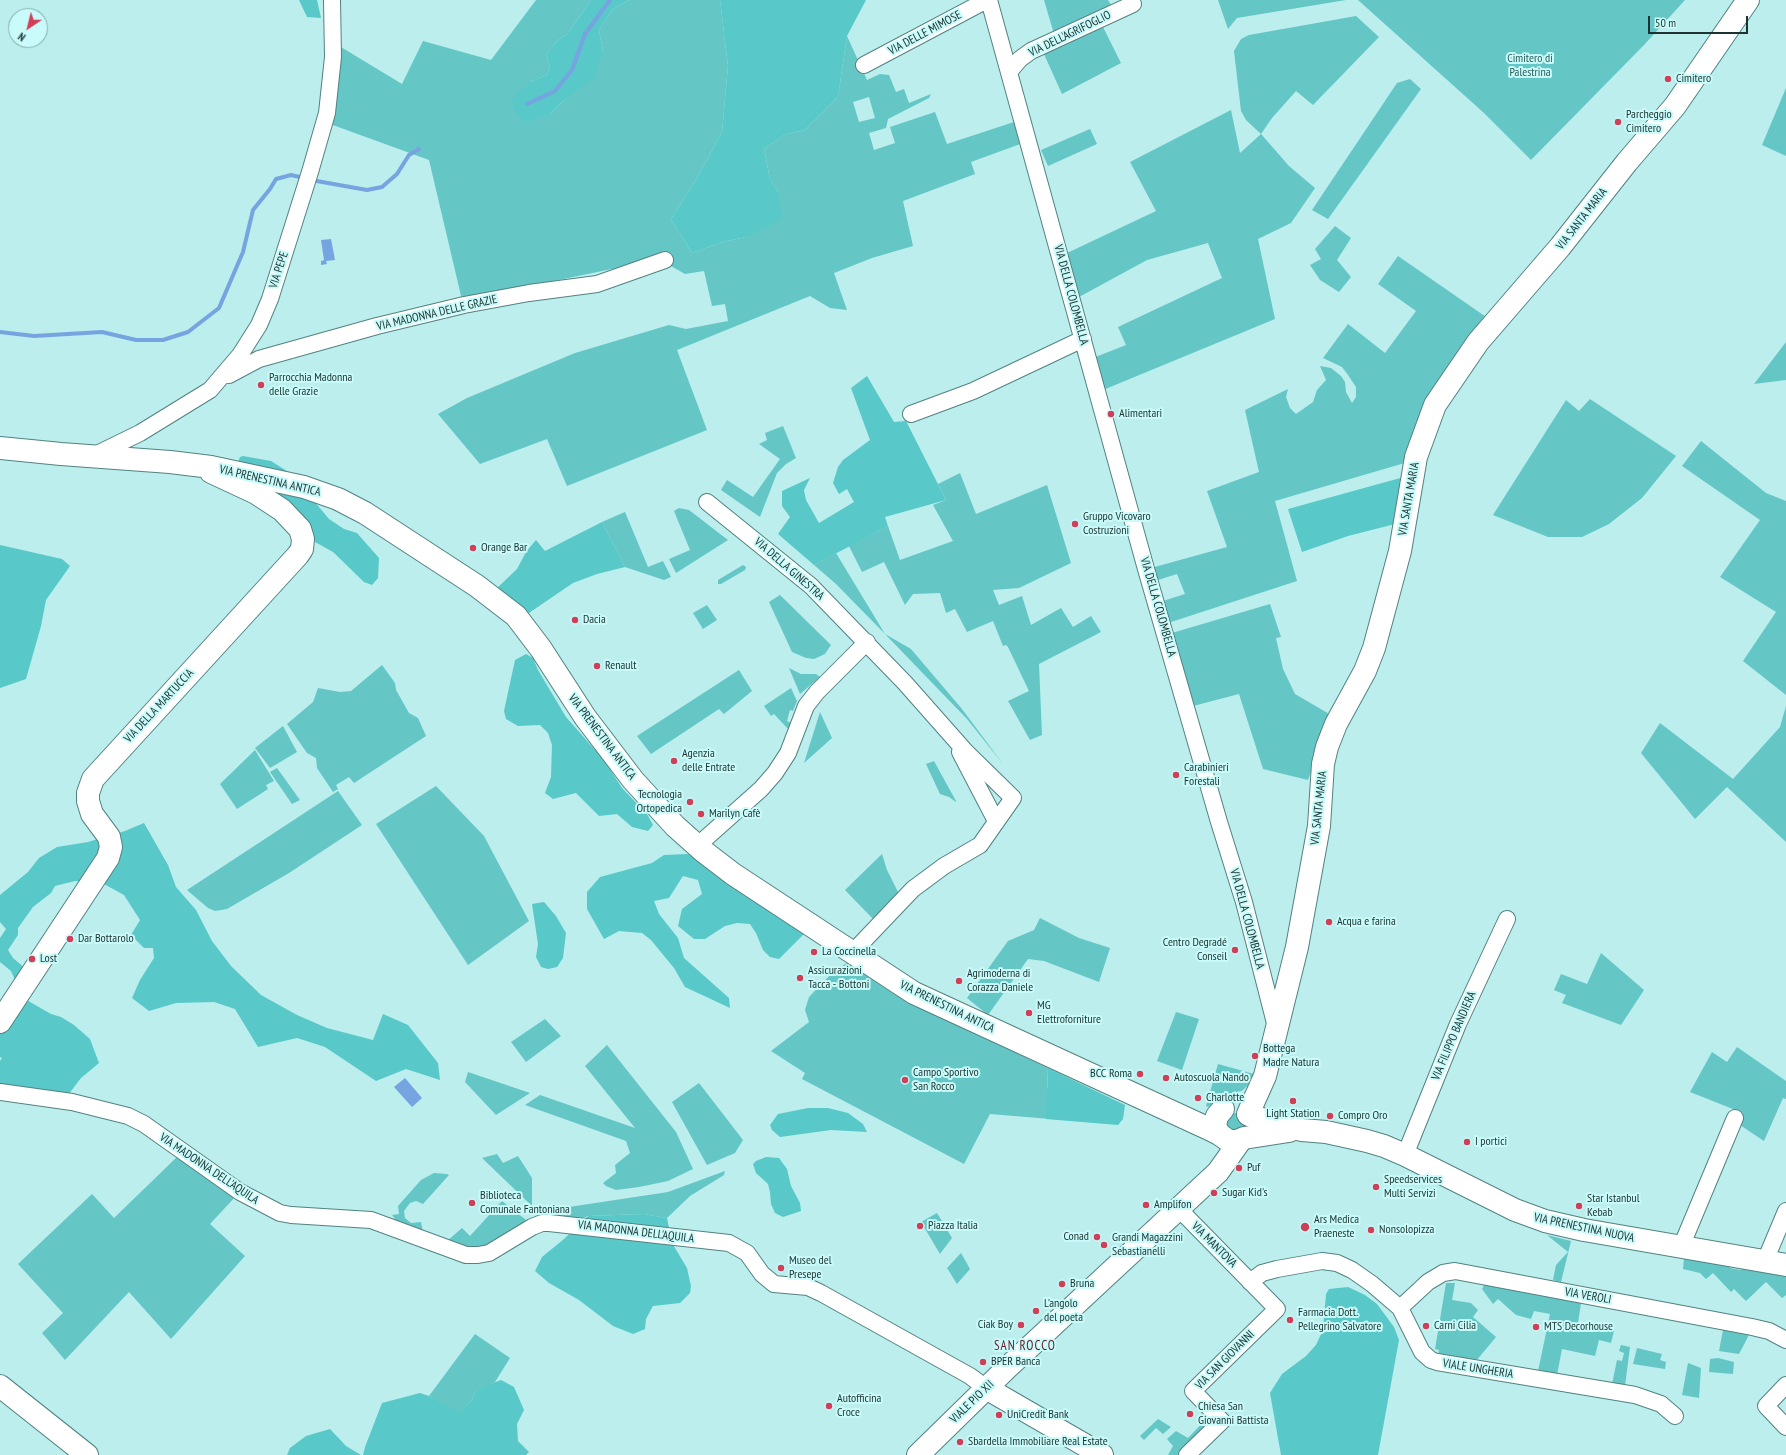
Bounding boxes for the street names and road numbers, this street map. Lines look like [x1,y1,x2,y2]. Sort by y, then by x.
street label: VIA DELLE MIMOSE [886,8,964,58]
street label: VIA DELL'AGRIFOGLIO [1027,8,1113,60]
street label: VIA SANTA MARIA [1553,185,1611,253]
street label: VIA DELLA COLOMBELLA [1051,243,1091,347]
street label: VIA PEPE [266,250,292,290]
street label: VIA MADONNA DELLE GRAZIE [375,292,499,334]
street label: VIA SANTA MARIA [1395,461,1423,537]
street label: VIA PRENESTINA ANTICA [218,462,322,500]
street label: VIA DELLA GINESTRA [751,535,827,603]
street label: VIA DELLA COLOMBELLA [1137,555,1179,659]
street label: VIA DELLA MARTUCCIA [121,666,197,746]
street label: VIA PRENESTINA ANTICA [565,691,639,783]
street label: VIA SANTA MARIA [1308,770,1330,846]
street label: VIA DELLA COLOMBELLA [1227,867,1267,971]
street label: VIA PRENESTINA ANTICA [897,978,997,1036]
street label: VIA FILIPPO BANDIERA [1429,989,1479,1083]
street label: VIA MADONNA DELL'AQUILA [157,1130,261,1208]
street label: VIA PRENESTINA NUOVA [1532,1210,1636,1246]
street label: VIA MADONNA DELL'AQUILA [577,1218,695,1246]
street label: VIA MANTOVA [1188,1219,1240,1271]
street label: VIA VEROLI [1564,1285,1612,1307]
street label: VIA SAN GIOVANNI [1192,1327,1258,1393]
street label: VIALE UNGHERIA [1442,1356,1514,1382]
street label: VIALE PIO XII [947,1377,997,1427]

